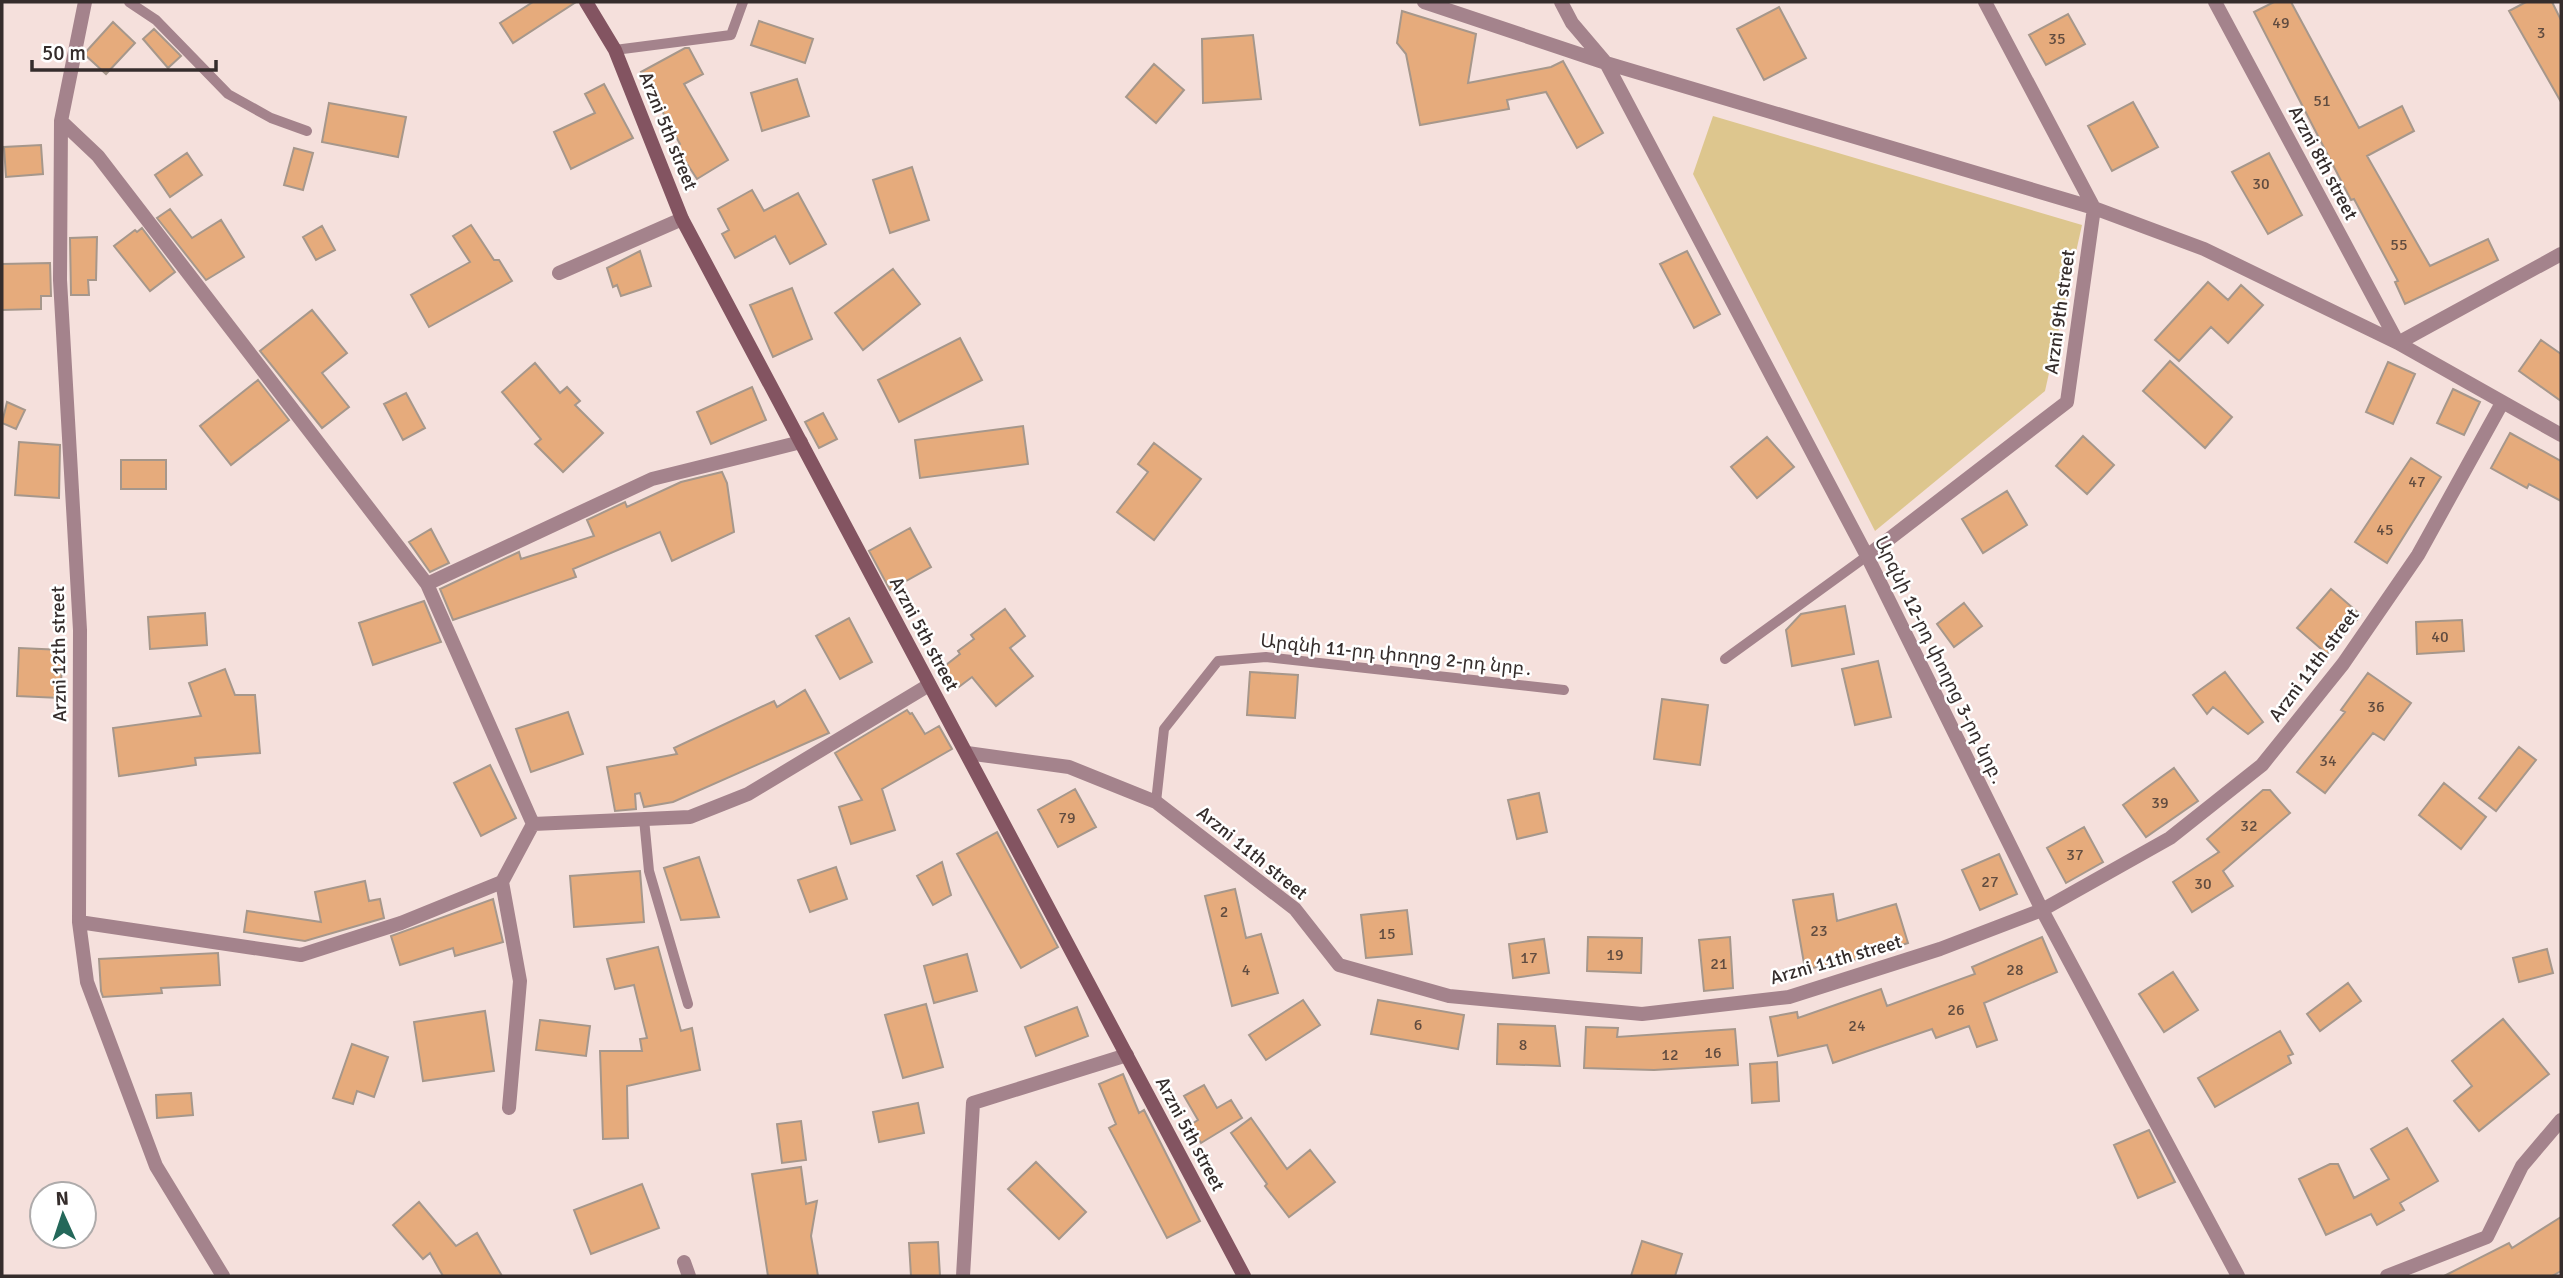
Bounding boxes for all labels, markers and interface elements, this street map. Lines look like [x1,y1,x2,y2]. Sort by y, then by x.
house number: 49 [2272,13,2290,33]
house number: 3 [2537,23,2545,43]
scale bar [32,28,215,72]
house number: 35 [2048,29,2066,49]
text: 50 m [42,40,86,66]
street label: Arzni 5th street [633,68,703,194]
house number: 51 [2313,91,2331,111]
street label: Arzni 8th street [2283,102,2363,224]
house number: 30 [2252,174,2270,194]
house number: 55 [2390,235,2408,255]
street label: Arzni 9th street [2039,248,2081,376]
house number: 47 [2408,472,2426,492]
house number: 45 [2376,520,2394,540]
street label: Արզնի 12-րդ փողոց 3-րդ նրբ․ [1869,532,2011,790]
street label: Arzni 5th street [884,573,964,695]
street label: Arzni 12th street [46,586,72,722]
street label: Arzni 11th street [2264,603,2365,726]
house number: 40 [2431,627,2449,647]
street label: Արզնի 11-րդ փողոց 2-րդ նրբ․ [1259,629,1535,681]
house number: 36 [2367,697,2385,717]
house number: 34 [2319,751,2337,771]
house number: 39 [2151,793,2169,813]
street label: Arzni 11th street [1192,801,1313,905]
house number: 79 [1058,808,1076,828]
house number: 32 [2240,816,2258,836]
house number: 37 [2066,845,2084,865]
house number: 27 [1981,872,1999,892]
house number: 30 [2194,874,2212,894]
house number: 2 [1220,902,1228,922]
house number: 23 [1810,921,1828,941]
house number: 15 [1378,924,1396,944]
street label: Arzni 11th street [1767,930,1905,990]
house number: 19 [1606,945,1624,965]
house number: 17 [1520,948,1538,968]
house number: 21 [1710,954,1728,974]
house number: 4 [1242,960,1251,980]
house number: 28 [2006,960,2024,980]
house number: 26 [1947,1000,1965,1020]
house number: 6 [1414,1015,1422,1035]
house number: 24 [1848,1016,1866,1036]
house number: 8 [1519,1035,1527,1055]
house number: 16 [1704,1043,1722,1063]
house number: 12 [1661,1045,1679,1065]
street label: Arzni 5th street [1150,1073,1230,1195]
north arrow [28,1180,98,1250]
text: N [55,1187,69,1211]

